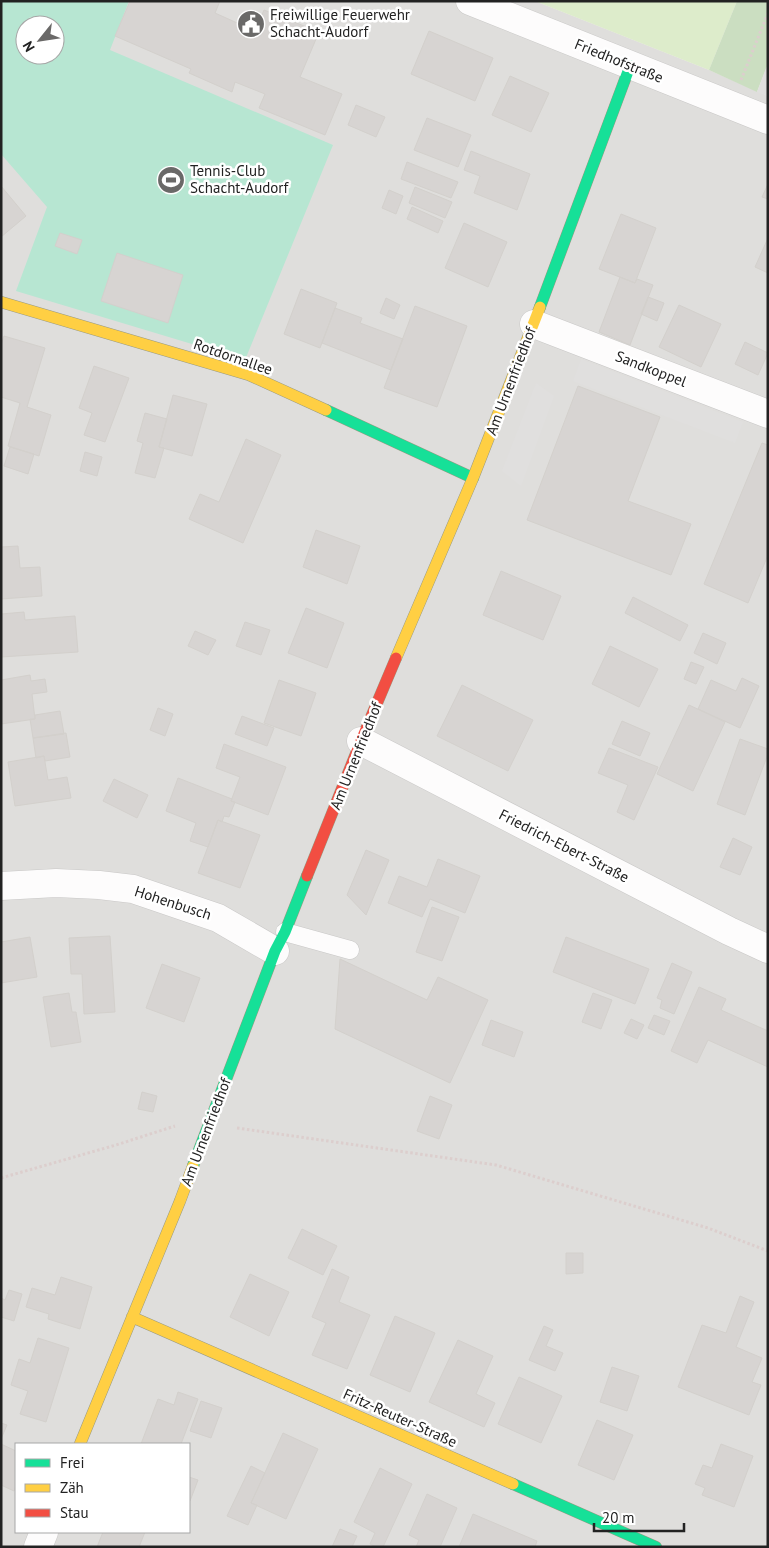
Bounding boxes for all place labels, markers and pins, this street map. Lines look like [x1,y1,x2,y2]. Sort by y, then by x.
place label: Freiwillige Feuerwehr Schacht-Audorf [270,5,410,41]
public building icon: Freiwillige Feuerwehr Schacht-Audorf [236,9,266,39]
place label: Tennis-Club Schacht-Audorf [190,161,289,197]
sports icon: Tennis-Club Schacht-Audorf [156,165,186,195]

